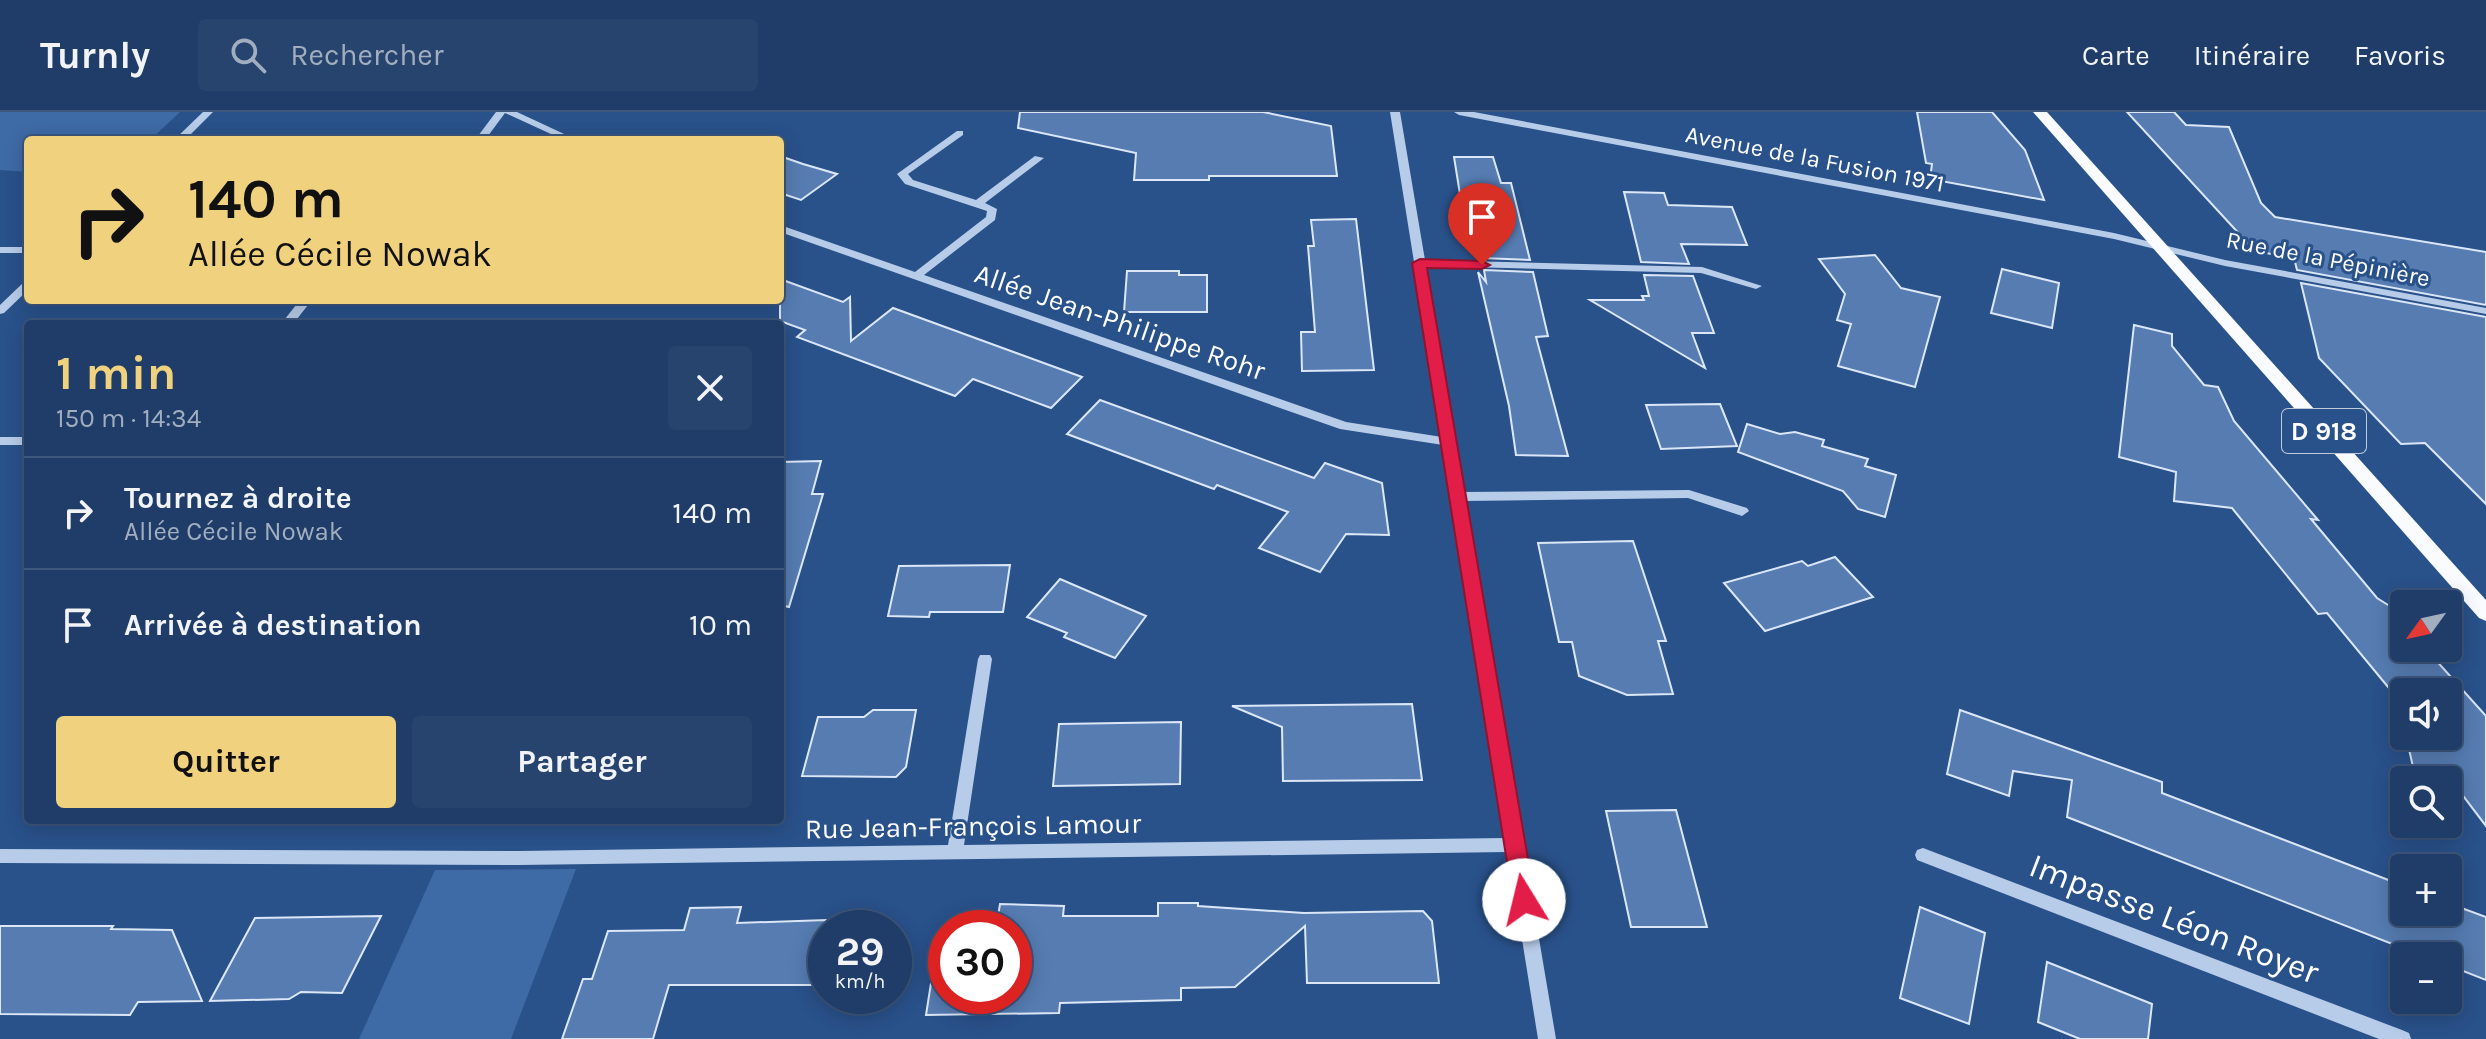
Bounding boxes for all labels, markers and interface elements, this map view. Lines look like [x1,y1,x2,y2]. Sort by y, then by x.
search box [198,19,758,91]
text: Turnly [40,33,150,78]
icon: search [226,33,270,77]
text: Rechercher [290,37,444,73]
text: Carte [2082,39,2150,72]
text: Itinéraire [2194,39,2310,72]
text: Favoris [2354,39,2446,72]
street label: Avenue de la Fusion 1971 [1683,120,1947,198]
text: 140 m [188,166,344,231]
icon: right [56,168,160,272]
pin [1448,183,1516,265]
icon: arrive [1460,195,1504,239]
street label: Rue de la Pépinière [2224,226,2432,292]
text: Allée Cécile Nowak [188,233,492,275]
street label: Allée Jean-Philippe Rohr [970,257,1270,388]
text: 1 min [56,345,176,401]
button: close [668,346,752,430]
text: 150 m · 14:34 [56,403,201,434]
road number: D 918 [2282,409,2366,453]
text: Tournez à droite [124,480,352,516]
icon: right [56,491,100,535]
text: 140 m [672,495,752,531]
text: Allée Cécile Nowak [124,516,343,547]
north arrow [2390,590,2462,662]
map controls [2390,590,2462,1014]
icon: arrive [56,603,100,647]
text: Arrivée à destination [124,607,422,643]
text: 10 m [689,607,752,643]
button: sound [2390,678,2462,750]
button: Quitter [56,716,396,808]
button: Partager [412,716,752,808]
button: search [2390,766,2462,838]
street label: Rue Jean-François Lamour [804,807,1142,845]
street label: Impasse Léon Royer [2024,845,2325,993]
button: + [2390,854,2462,926]
position arrow [1482,858,1566,942]
speed limit sign: 30 [928,910,1032,1014]
text: 29 [836,928,884,975]
button: − [2390,942,2462,1014]
text: km/h [835,970,885,993]

